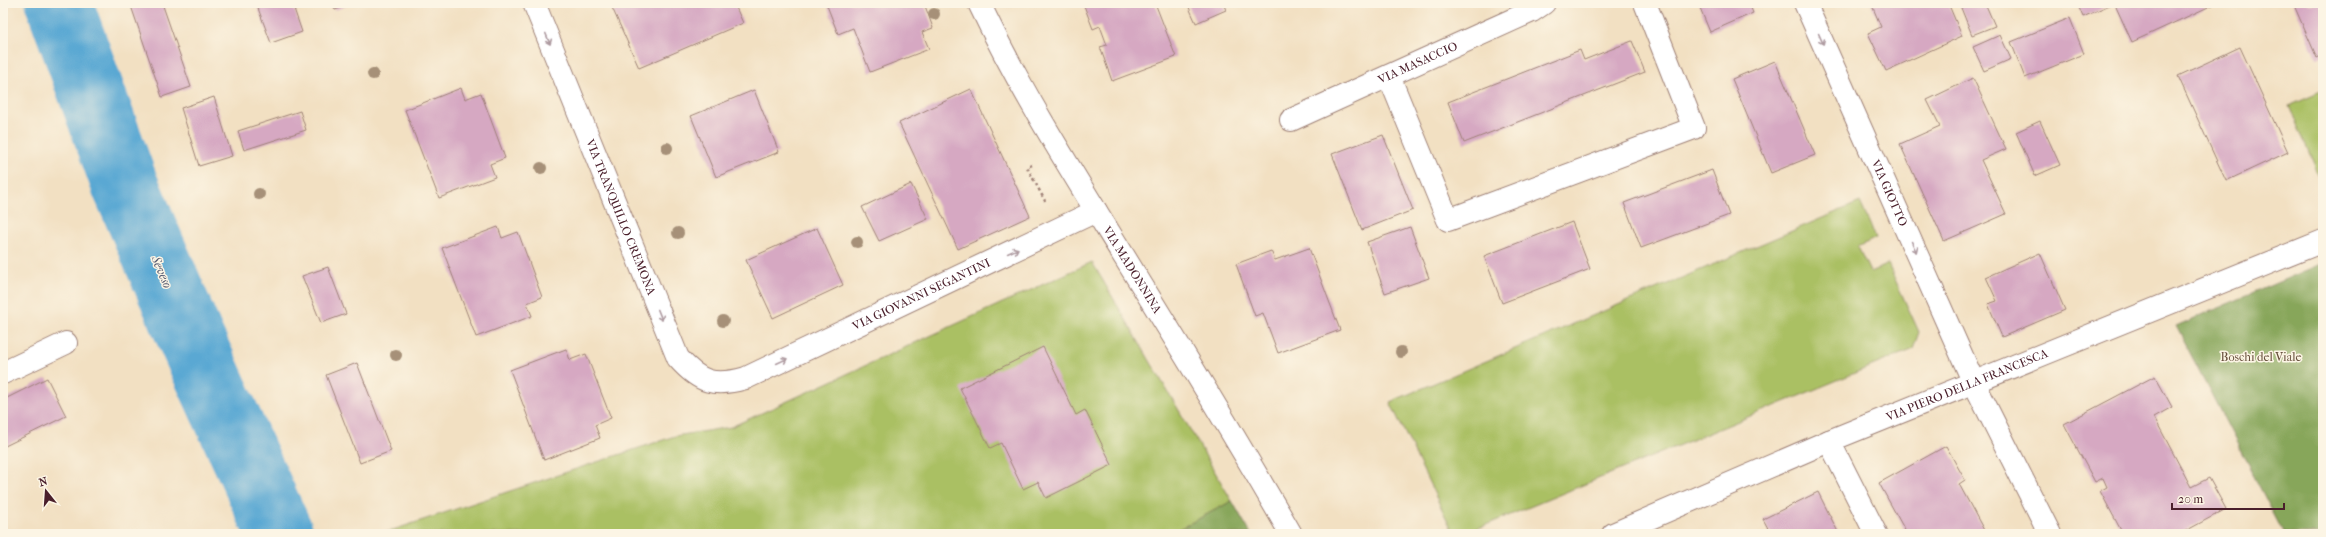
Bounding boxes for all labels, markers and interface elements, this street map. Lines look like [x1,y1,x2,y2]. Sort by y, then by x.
one-way arrow [1818,32,1825,44]
one-way arrow [545,33,553,45]
street label: VIA MASACCIO [1375,39,1460,87]
street label: VIA TRANQUILLO CREMONA [583,136,659,297]
street label: VIA GIOTTO [1868,157,1910,229]
street label: VIA MADONNINA [1100,223,1165,316]
one-way arrow [1911,240,1918,252]
one-way arrow [1007,247,1019,254]
water label: Seveso [148,253,176,291]
street label: VIA GIOVANNI SEGANTINI [849,255,993,334]
one-way arrow [657,309,665,321]
street label: VIA PIERO DELLA FRANCESCA [1883,346,2050,425]
park label: Boschi del Viale [2221,350,2301,364]
one-way arrow [775,357,787,364]
north arrow [26,471,66,511]
text: N [37,474,50,489]
scale bar [2172,485,2284,511]
text: 20 m [2178,492,2203,506]

